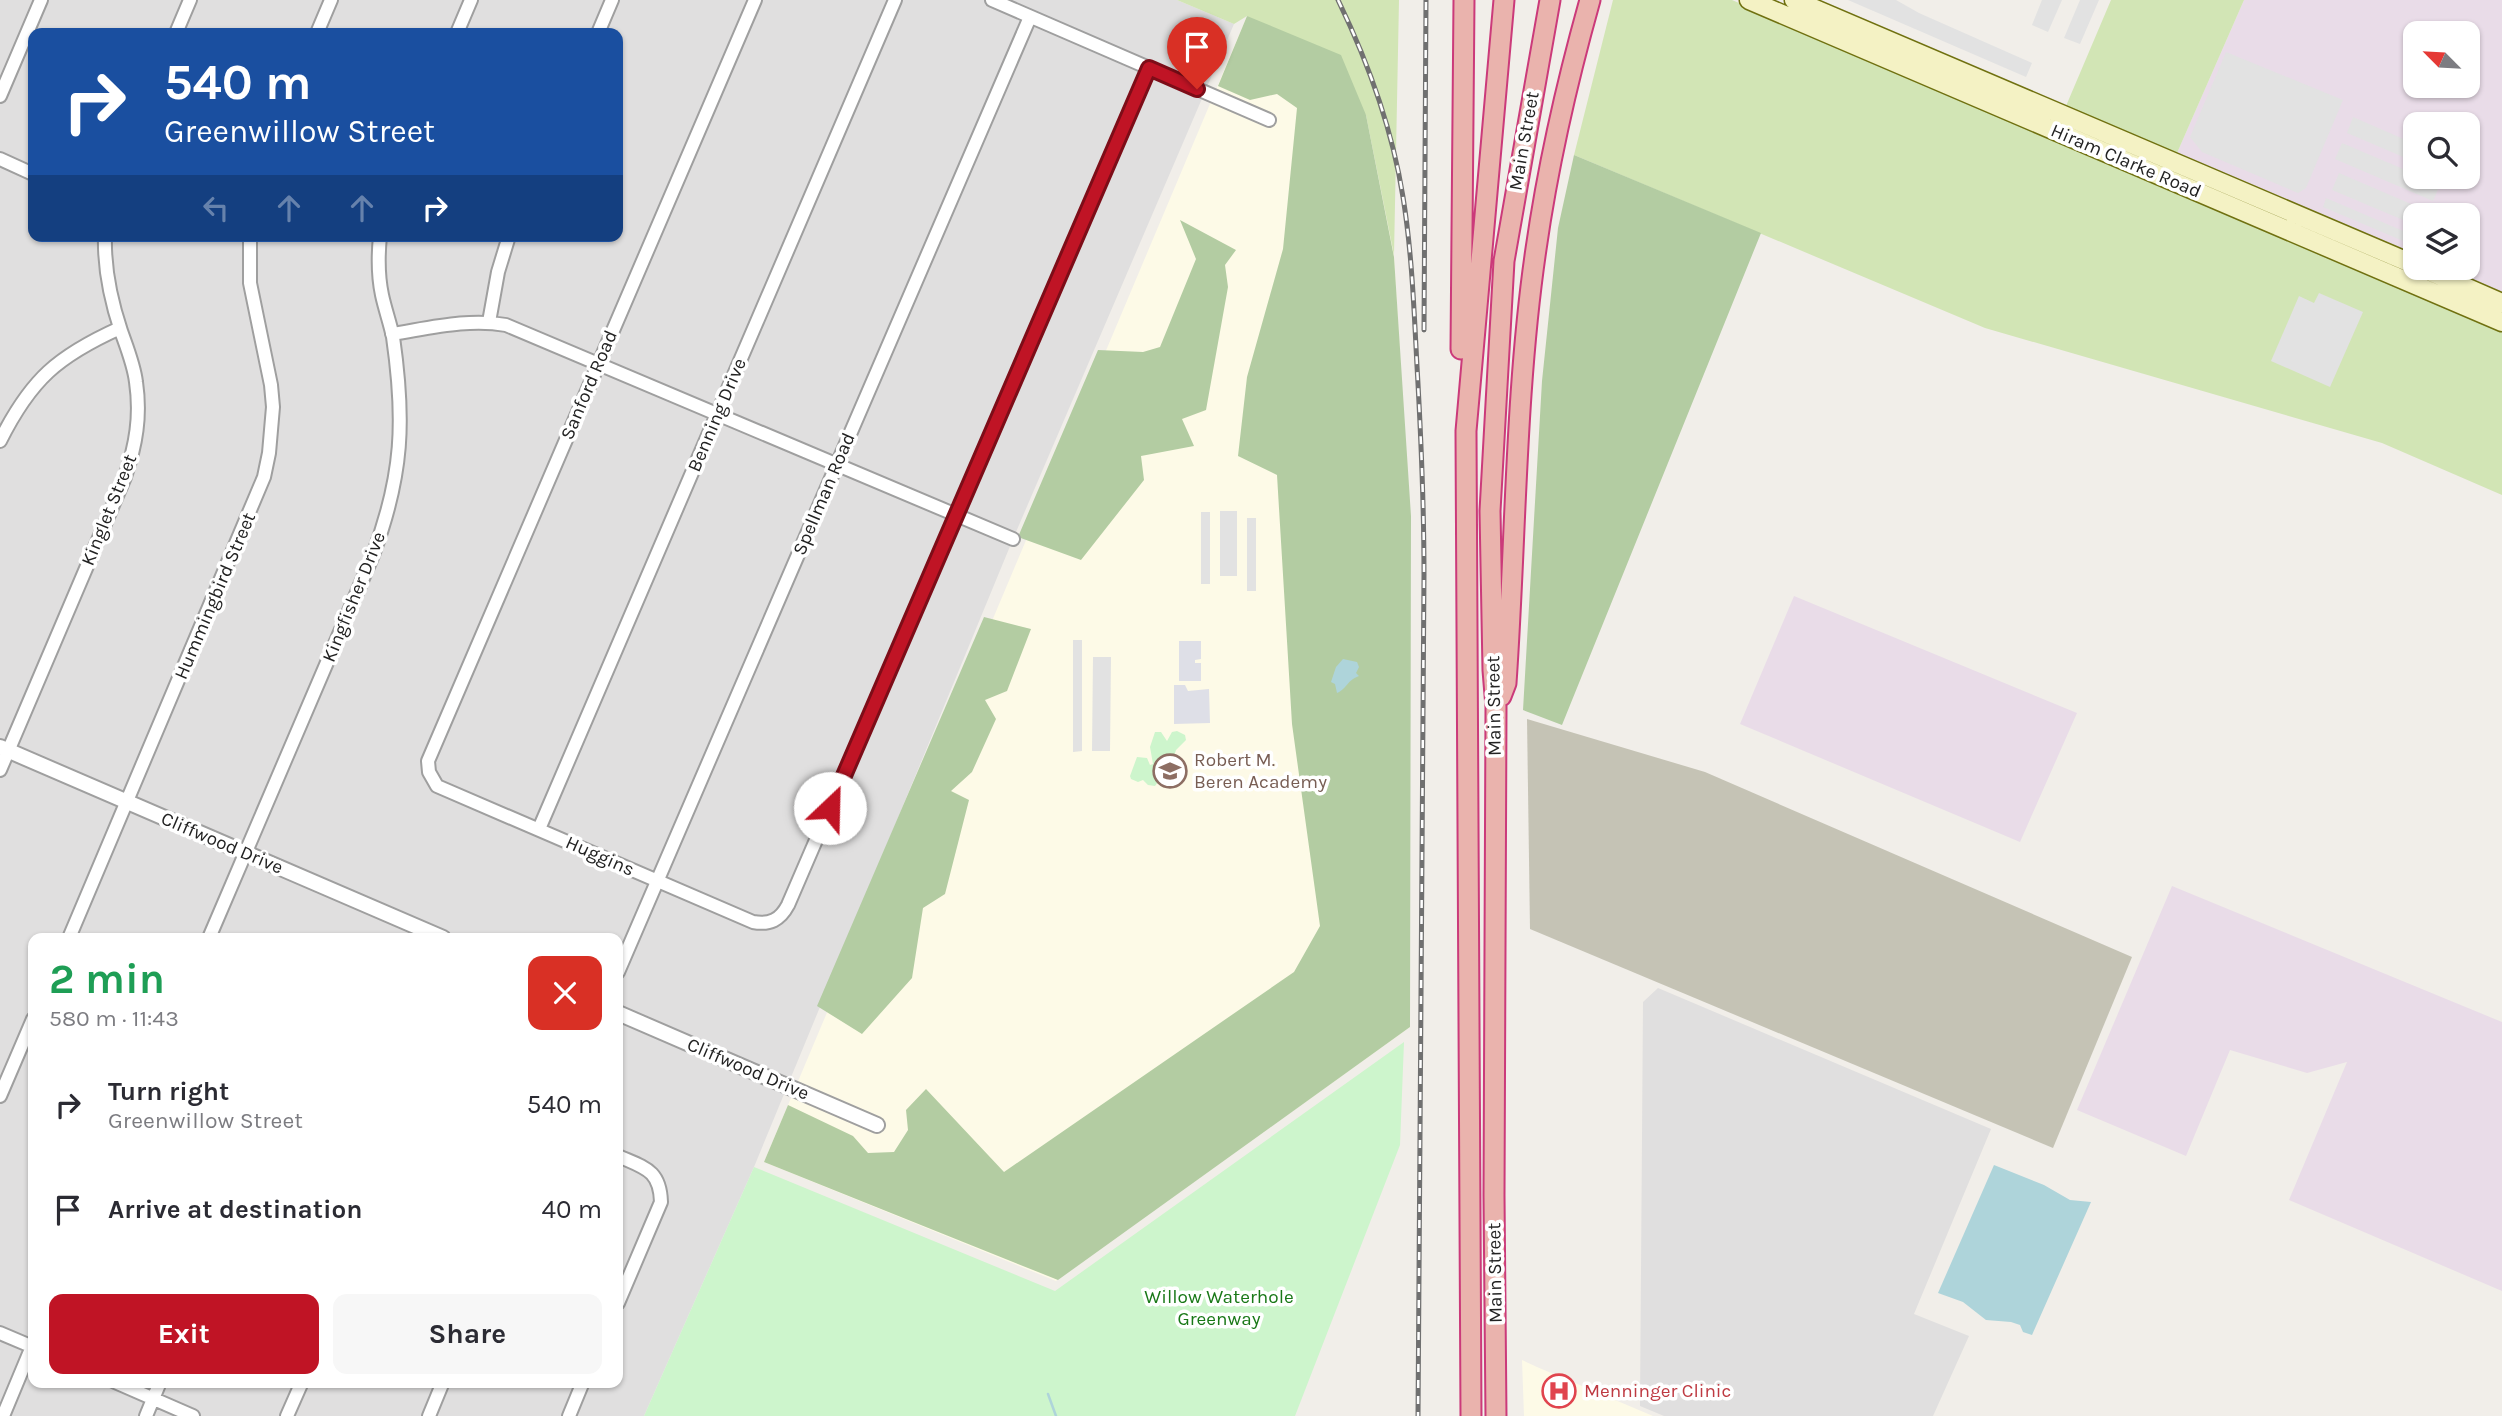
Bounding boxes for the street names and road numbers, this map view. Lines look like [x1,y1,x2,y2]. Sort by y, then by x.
street label: Main Street [1504,90,1544,192]
street label: Hiram Clarke Road [2048,119,2204,203]
street label: Sanford Road [556,327,622,443]
street label: Benning Drive [683,355,751,475]
street label: Spellman Road [788,429,860,559]
street label: Kinglet Street [77,451,141,569]
street label: Hummingbird Street [170,509,260,683]
street label: Kingfisher Drive [318,529,390,665]
street label: Main Street [1482,656,1506,756]
street label: Cliffwood Drive [158,807,286,879]
street label: Huggins [562,831,638,881]
street label: Cliffwood Drive [684,1033,812,1105]
street label: Main Street [1483,1223,1507,1323]

